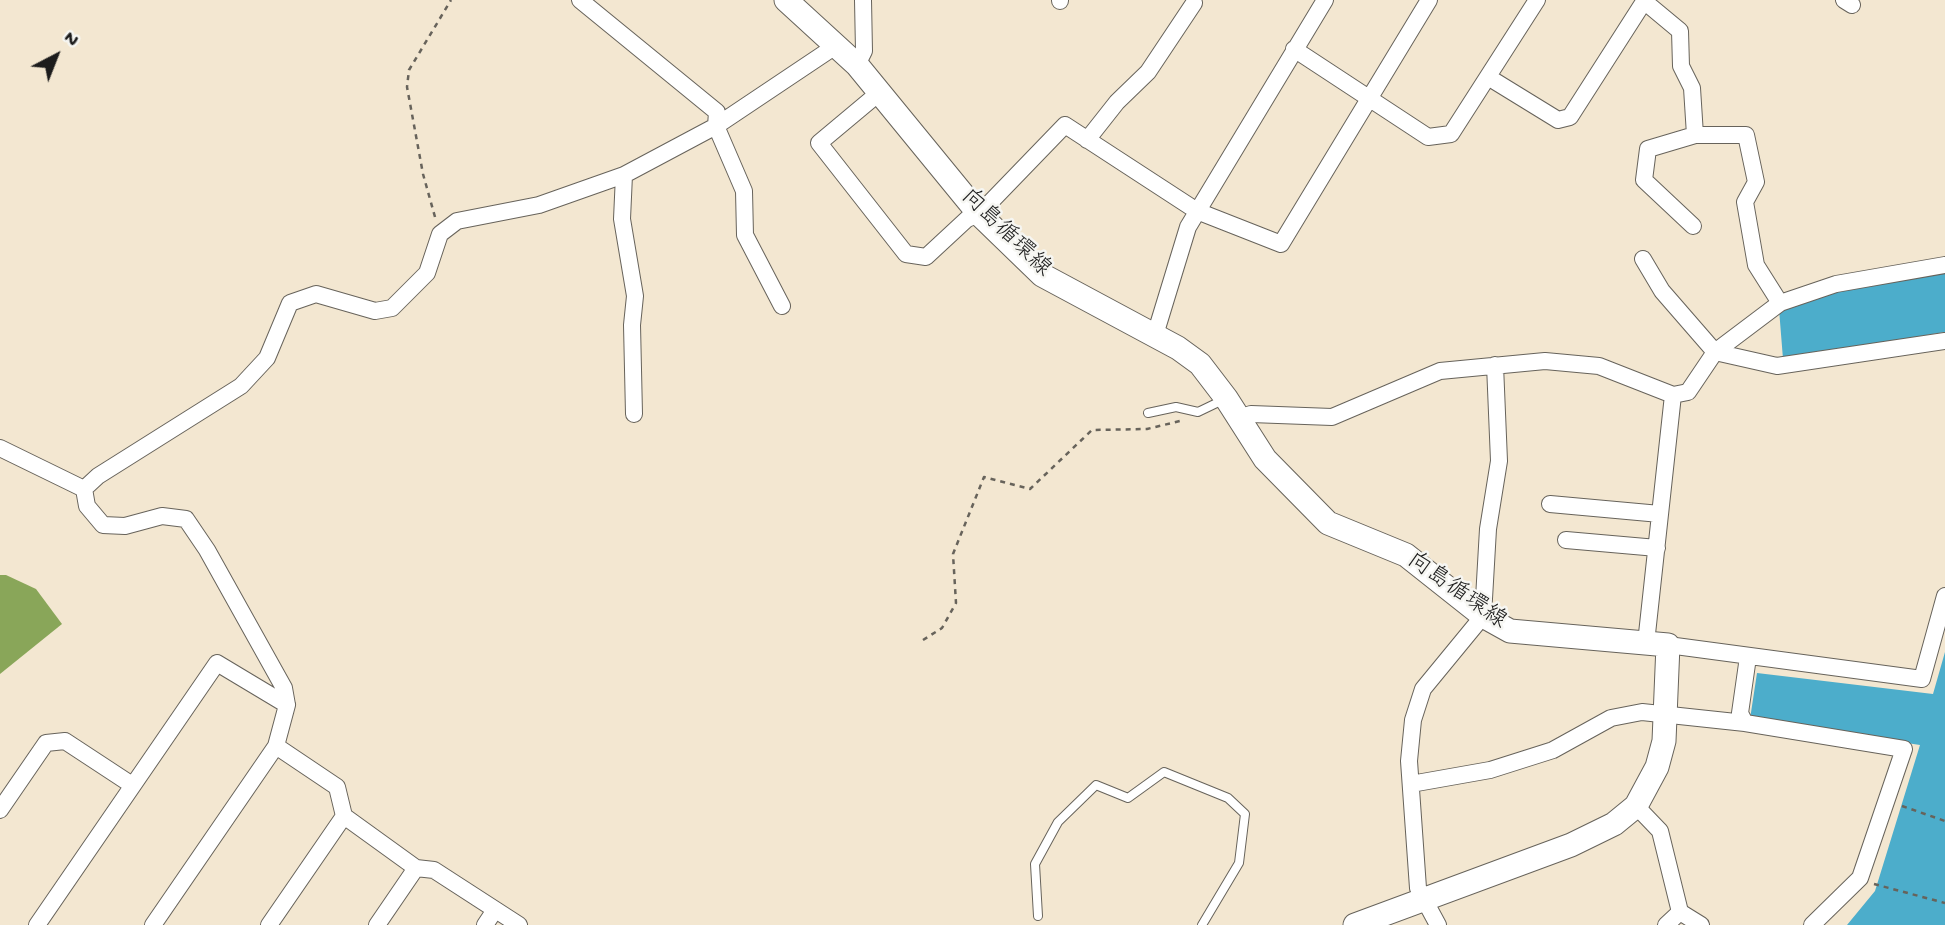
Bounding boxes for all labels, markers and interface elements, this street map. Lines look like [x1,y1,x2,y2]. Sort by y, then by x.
north arrow [21,21,91,91]
text: N [58,27,83,53]
street label: 向島循環線 [954,184,1056,284]
street label: 向島循環線 [1401,548,1511,636]

